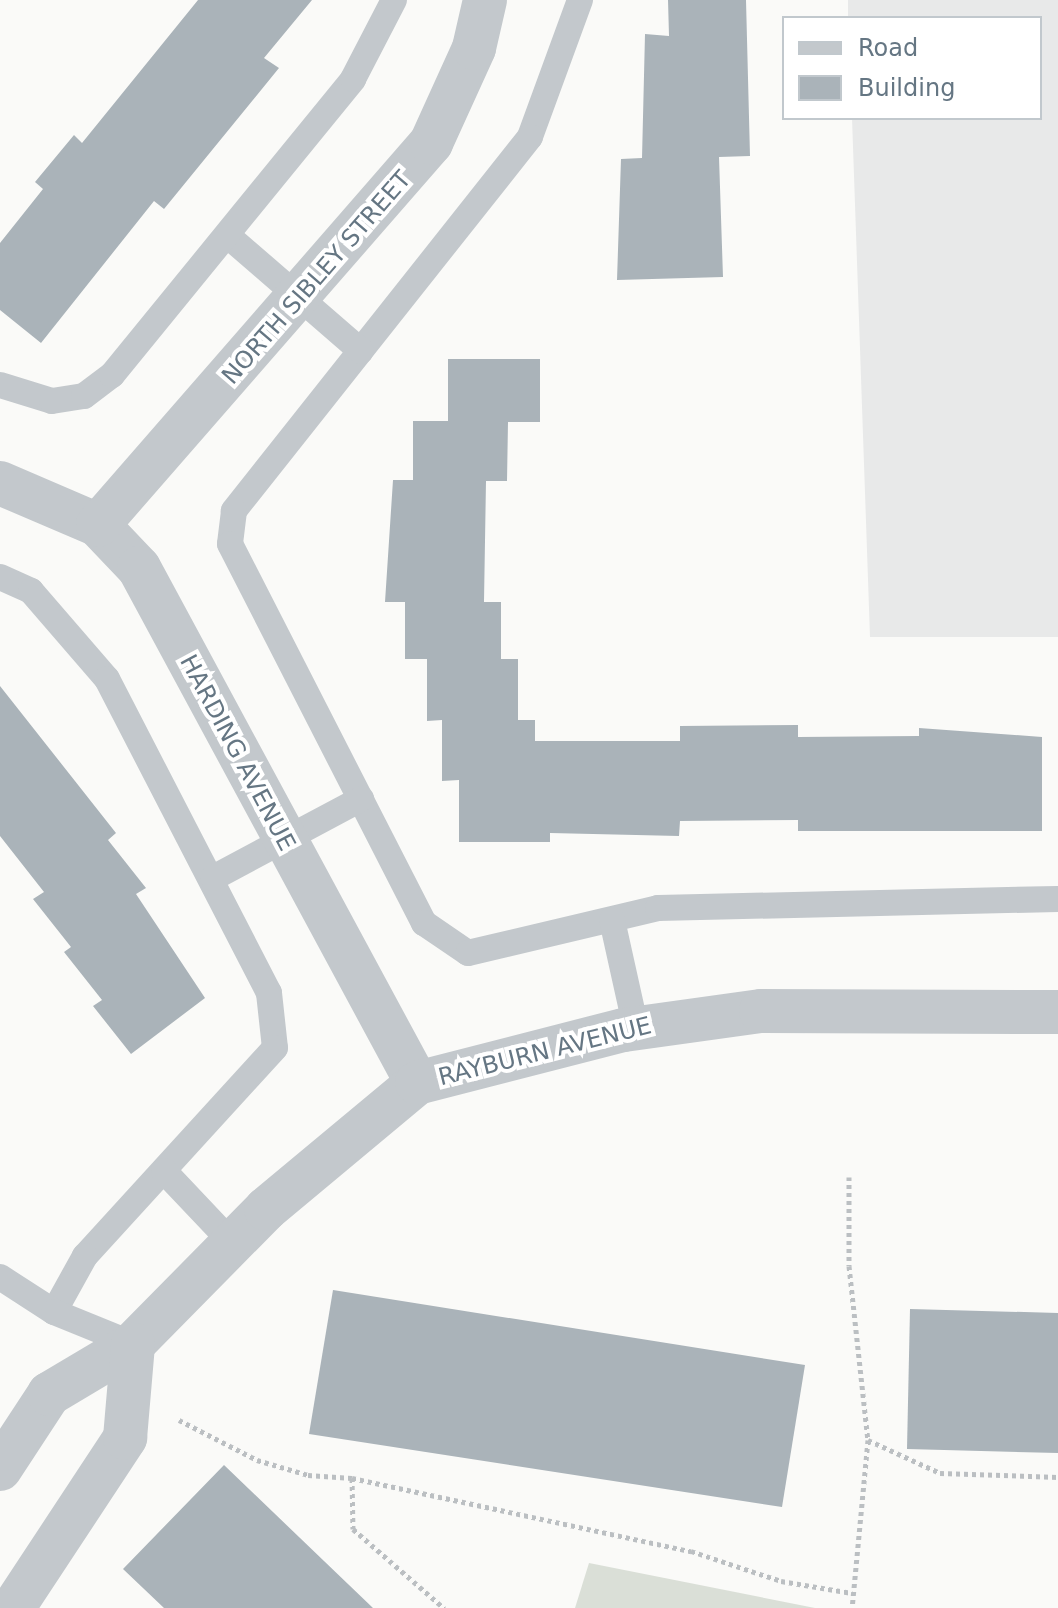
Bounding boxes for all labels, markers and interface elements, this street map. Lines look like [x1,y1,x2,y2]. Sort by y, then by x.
legend [782,16,1042,120]
text: Road [858,34,918,62]
text: Building [858,74,955,102]
street label: NORTH SIBLEY STREET [216,165,418,391]
street label: HARDING AVENUE [173,650,301,856]
street label: RAYBURN AVENUE [436,1012,654,1092]

